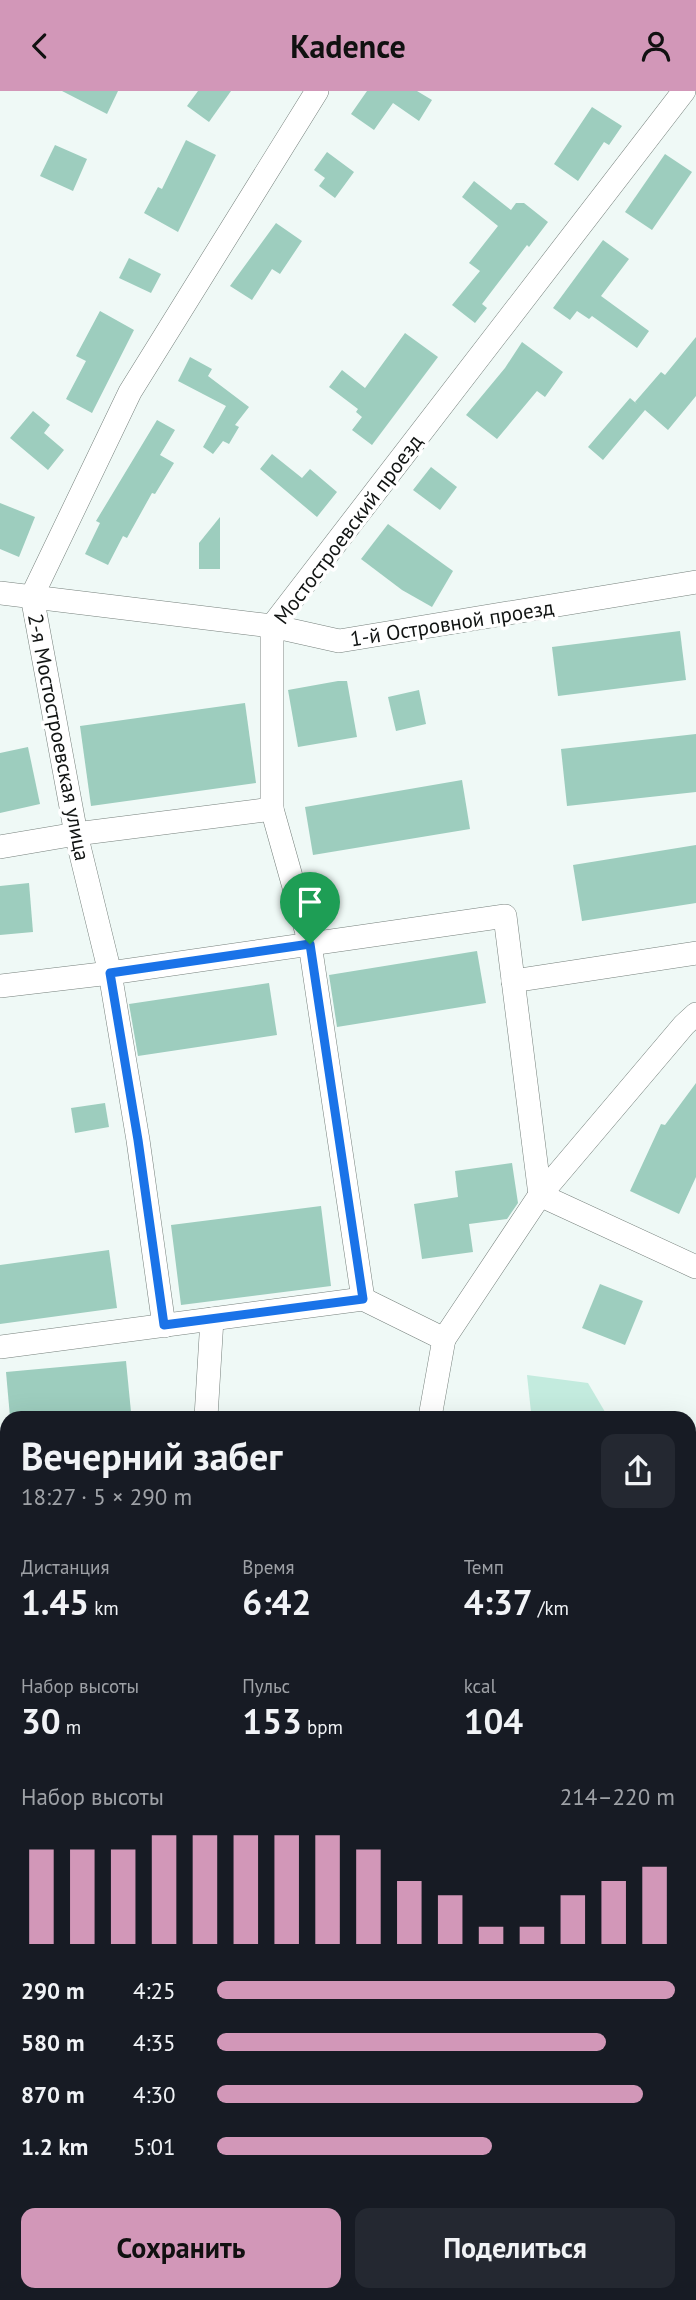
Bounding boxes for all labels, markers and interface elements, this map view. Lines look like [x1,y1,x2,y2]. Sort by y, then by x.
text: Kadence [290,25,406,67]
icon: back [21,27,59,65]
icon: person [637,27,675,65]
street label: Мостостроевский проезд [268,429,428,629]
street label: 1-й Островной проезд [348,594,556,652]
street label: 2-я Мостостроевская улица [22,611,96,863]
pin [280,872,340,944]
icon: arrive [291,883,329,921]
text: Вечерний забег [21,1431,282,1480]
button: share [601,1434,675,1508]
text: 18:27 · 5 × 290 m [21,1482,192,1511]
text: Дистанция [21,1555,109,1579]
text: Время [242,1555,295,1579]
text: Темп [464,1555,504,1579]
text: 1.45 [21,1579,89,1625]
text: 6:42 [242,1579,311,1625]
text: 4:37 [464,1579,533,1625]
text: km [89,1596,119,1620]
text: /km [533,1596,569,1620]
text: Набор высоты [21,1674,139,1698]
text: Пульс [242,1674,290,1698]
text: kcal [464,1674,496,1698]
text: 30 [21,1698,61,1744]
text: 153 [242,1698,302,1744]
text: 104 [464,1698,523,1744]
text: m [61,1715,81,1739]
text: bpm [302,1715,343,1739]
text: Набор высоты [21,1782,164,1811]
text: 214–220 m [560,1782,675,1811]
text: 290 m [21,1976,84,2005]
text: 4:25 [133,1976,176,2005]
text: 580 m [21,2028,84,2057]
text: 4:35 [133,2028,176,2057]
text: 870 m [21,2080,84,2109]
text: 4:30 [133,2080,176,2109]
text: 1.2 km [21,2132,88,2161]
text: 5:01 [133,2132,176,2161]
button: Сохранить [21,2208,341,2288]
button: Поделиться [355,2208,675,2288]

